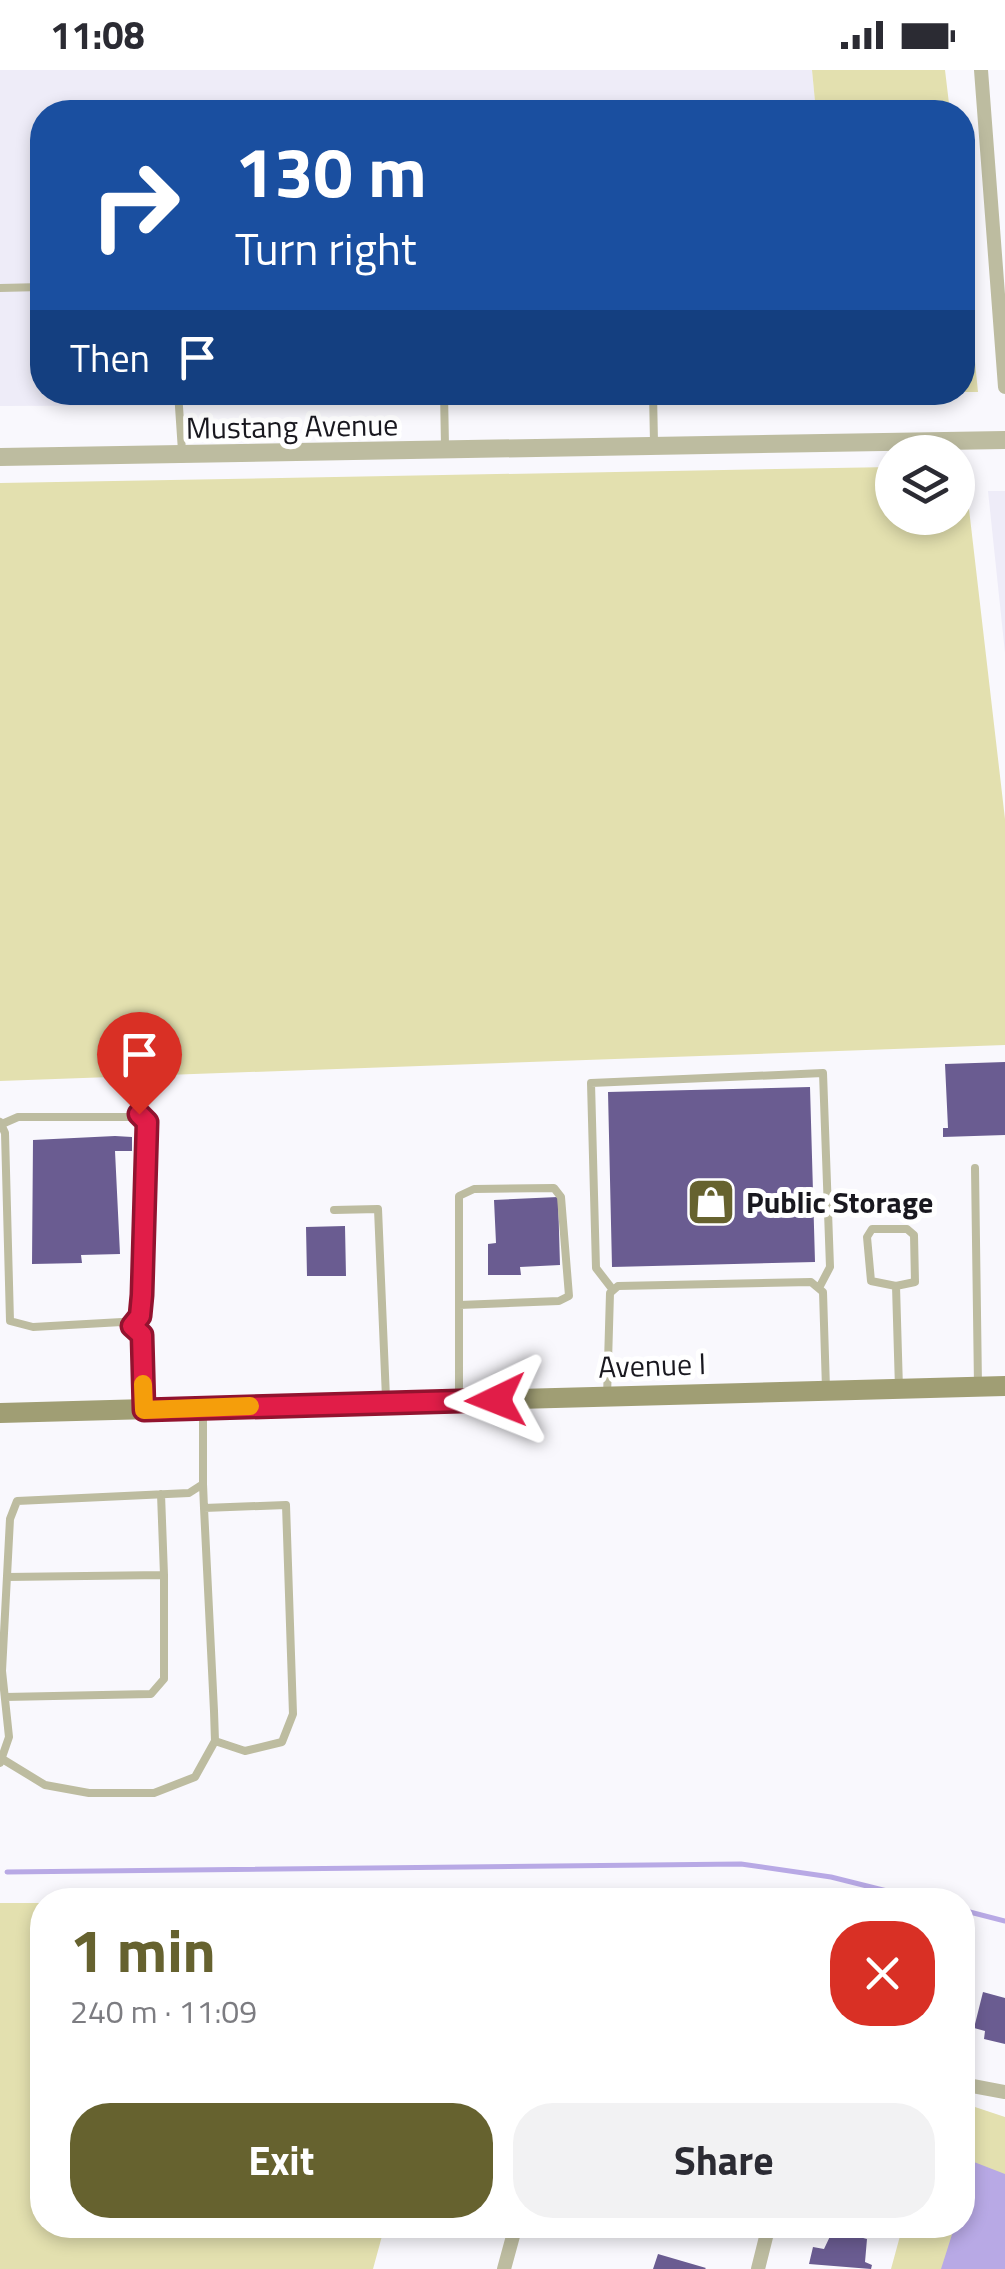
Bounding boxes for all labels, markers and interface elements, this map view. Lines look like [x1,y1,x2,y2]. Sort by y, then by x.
text: 11:08 [50,6,145,64]
text: 130 m [235,118,427,224]
icon: right [70,140,200,270]
text: Turn right [235,214,417,282]
text: Then [70,329,150,387]
icon: arrive [170,330,225,385]
street label: Mustang Avenue [185,401,399,451]
map controls [875,435,975,535]
button: layers [875,435,975,535]
pin [97,1012,182,1115]
icon: arrive [112,1027,167,1082]
shop icon: Public Storage [685,1176,737,1228]
place label: Public Storage [746,1179,933,1225]
street label: Avenue I [597,1340,707,1390]
position arrow [444,1348,548,1452]
text: 1 min [70,1904,216,1995]
button: close [830,1921,935,2026]
text: 240 m · 11:09 [70,1987,257,2035]
button: Exit [70,2103,493,2218]
button: Share [513,2103,935,2218]

